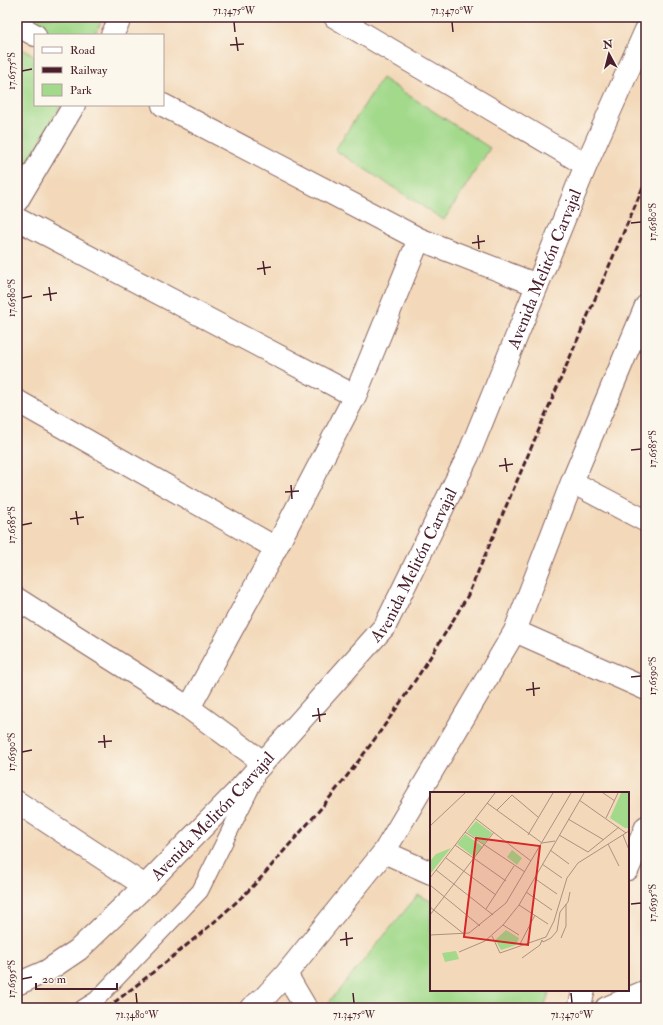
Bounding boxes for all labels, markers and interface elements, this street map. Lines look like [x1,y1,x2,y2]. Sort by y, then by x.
text: 71.3475°W [213,5,256,17]
text: 71.3470°W [431,5,474,17]
legend [34,34,164,106]
north arrow [589,34,629,74]
text: N [601,37,615,52]
text: Road [70,43,95,58]
text: 17.6575°S [6,52,18,90]
text: Railway [70,63,108,78]
text: Park [70,83,92,98]
street label: Avenida Melitón Carvajal [502,185,586,353]
text: 17.6580°S [647,203,659,241]
text: 17.6580°S [6,279,18,317]
text: 17.6585°S [647,430,659,468]
street label: Avenida Melitón Carvajal [365,484,462,647]
text: 17.6585°S [6,506,18,544]
text: 17.6590°S [647,657,659,695]
text: 17.6590°S [6,733,18,771]
street label: Avenida Melitón Carvajal [146,747,279,886]
inset map [430,792,629,991]
text: 17.6595°S [647,884,659,922]
text: 17.6595°S [6,960,18,998]
scale bar [36,965,117,991]
text: 20 m [42,972,67,987]
text: 71.3480°W [116,1009,159,1021]
text: 71.3475°W [333,1009,376,1021]
text: 71.3470°W [551,1009,594,1021]

